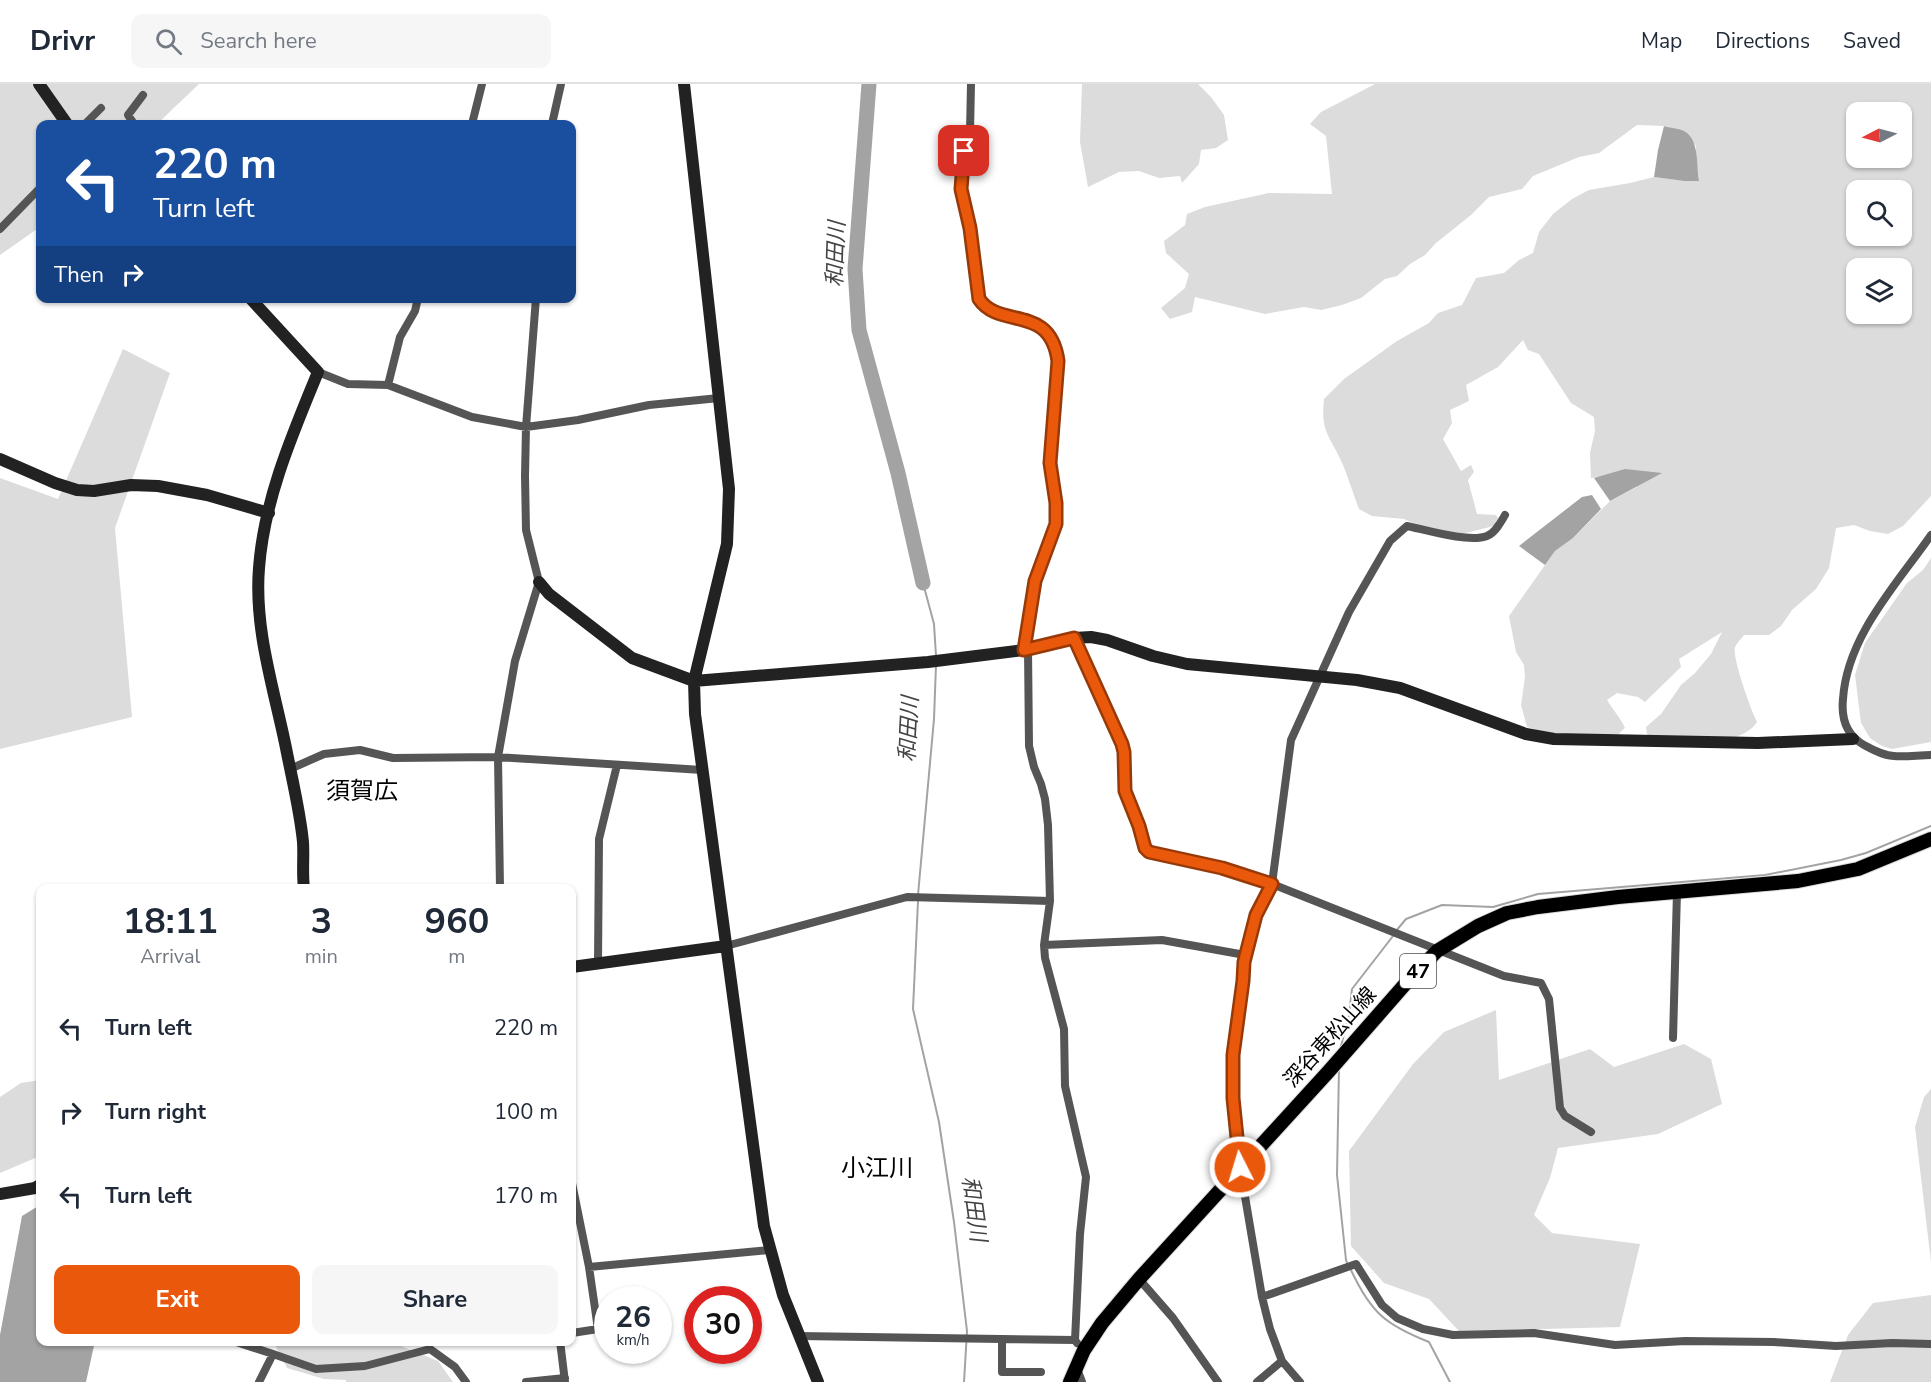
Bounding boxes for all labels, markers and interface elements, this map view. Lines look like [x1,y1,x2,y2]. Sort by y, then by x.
search box [131,14,551,68]
text: Drivr [30,22,95,60]
icon: search [152,25,185,58]
text: Search here [200,26,317,56]
text: Map [1641,27,1682,55]
text: Directions [1715,27,1810,55]
text: Saved [1843,27,1901,55]
north arrow [1846,102,1912,168]
map controls [1846,102,1912,324]
pin [938,125,989,176]
icon: arrive [947,134,980,167]
text: 220 m [153,136,277,193]
icon: left [54,144,132,222]
button: search [1846,180,1912,246]
text: Turn left [153,190,254,227]
water label: 和田川 [820,219,852,288]
icon: right [116,258,149,291]
button: layers [1846,258,1912,324]
text: Then [54,260,104,290]
water label: 和田川 [892,693,926,763]
district label: 須賀広 [326,775,398,807]
text: 18:11 [123,897,218,946]
text: 3 [310,897,332,946]
text: 960 [424,897,489,946]
text: Arrival [140,943,200,970]
text: min [305,943,338,970]
text: m [448,943,465,970]
road number: 47 [1400,954,1436,988]
street label: 深谷東松山線 [1277,981,1383,1093]
icon: left [54,1012,87,1045]
text: Turn left [105,1013,192,1043]
text: 220 m [494,1013,558,1043]
icon: right [54,1096,87,1129]
text: Turn right [105,1097,206,1127]
text: 100 m [494,1097,558,1127]
position arrow [1208,1135,1272,1199]
district label: 小江川 [841,1152,913,1184]
water label: 和田川 [955,1174,994,1246]
icon: left [54,1180,87,1213]
text: Turn left [105,1181,192,1211]
text: 170 m [494,1181,558,1211]
button: Exit [54,1265,300,1334]
button: Share [312,1265,558,1334]
speed limit sign: 30 [684,1286,762,1364]
text: 26 [615,1297,651,1338]
text: km/h [616,1330,650,1350]

